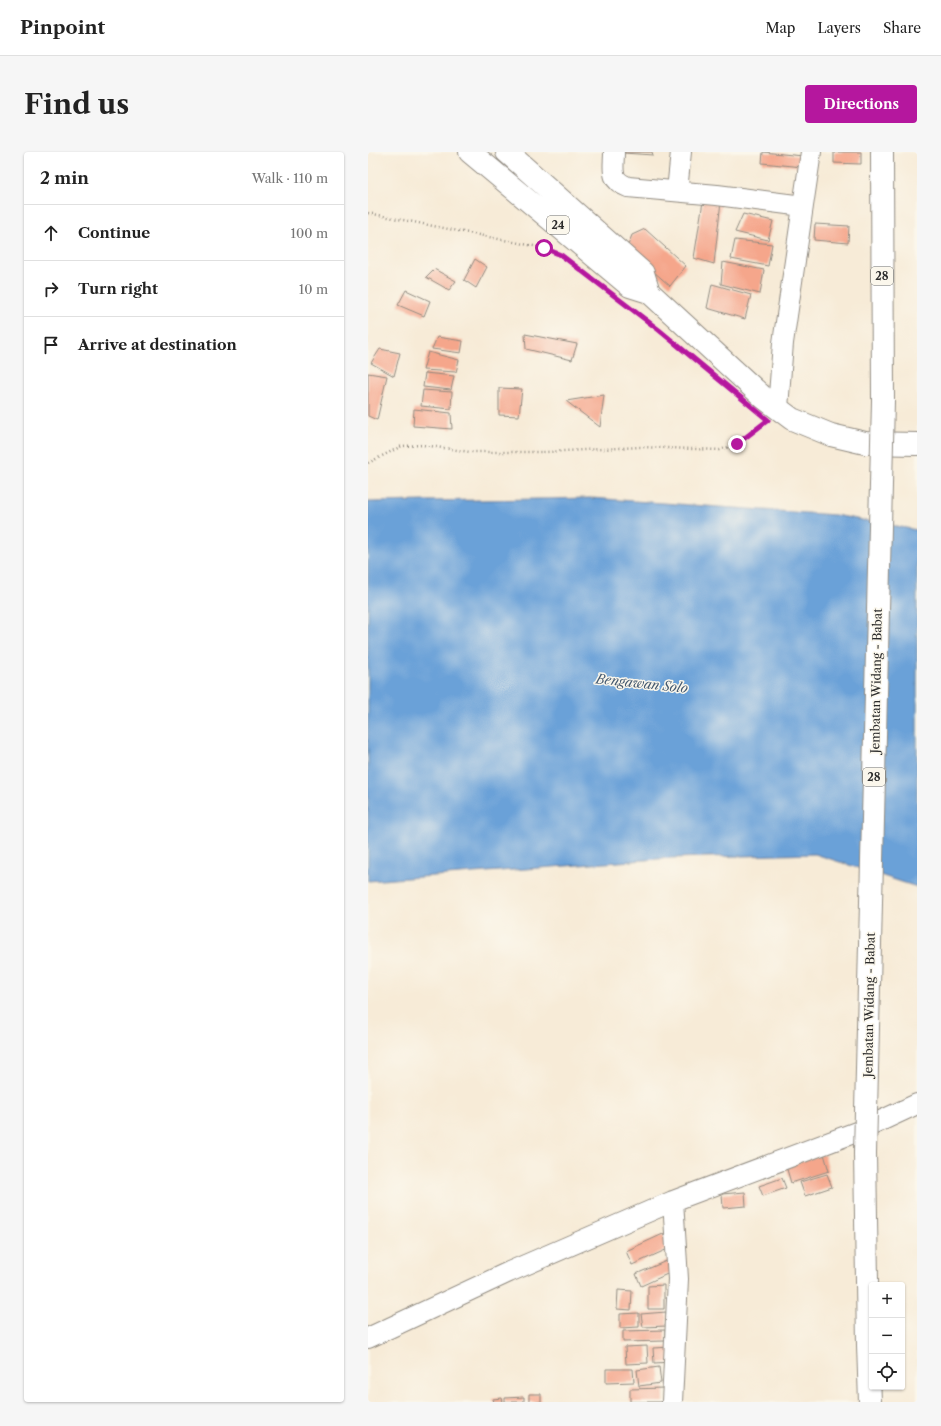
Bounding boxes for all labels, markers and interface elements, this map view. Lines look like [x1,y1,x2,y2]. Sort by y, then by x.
text: Pinpoint [20,16,105,39]
text: Map [765,19,795,37]
text: Layers [817,19,861,37]
text: Share [883,19,921,37]
button: Directions [805,85,917,123]
text: Find us [24,87,129,121]
text: 2 min [40,168,89,188]
text: Walk · 110 m [252,170,328,186]
road number: 24 [547,216,569,234]
icon: ahead [40,222,62,244]
text: Continue [78,223,150,242]
text: 100 m [290,225,328,241]
route start [535,239,553,257]
road number: 28 [871,267,893,285]
icon: right [40,278,62,300]
text: Turn right [78,279,158,298]
text: 10 m [299,281,328,297]
icon: arrive [40,334,62,356]
text: Arrive at destination [78,335,237,354]
route end [728,435,746,453]
street label: Jembatan Widang - Babat [867,608,885,756]
water label: Bengawan Solo [594,670,689,696]
road number: 28 [863,768,885,786]
street label: Jembatan Widang - Babat [860,932,878,1080]
map controls [869,1282,905,1390]
button: + [869,1282,905,1318]
button: − [869,1318,905,1354]
button: locate [869,1354,905,1390]

